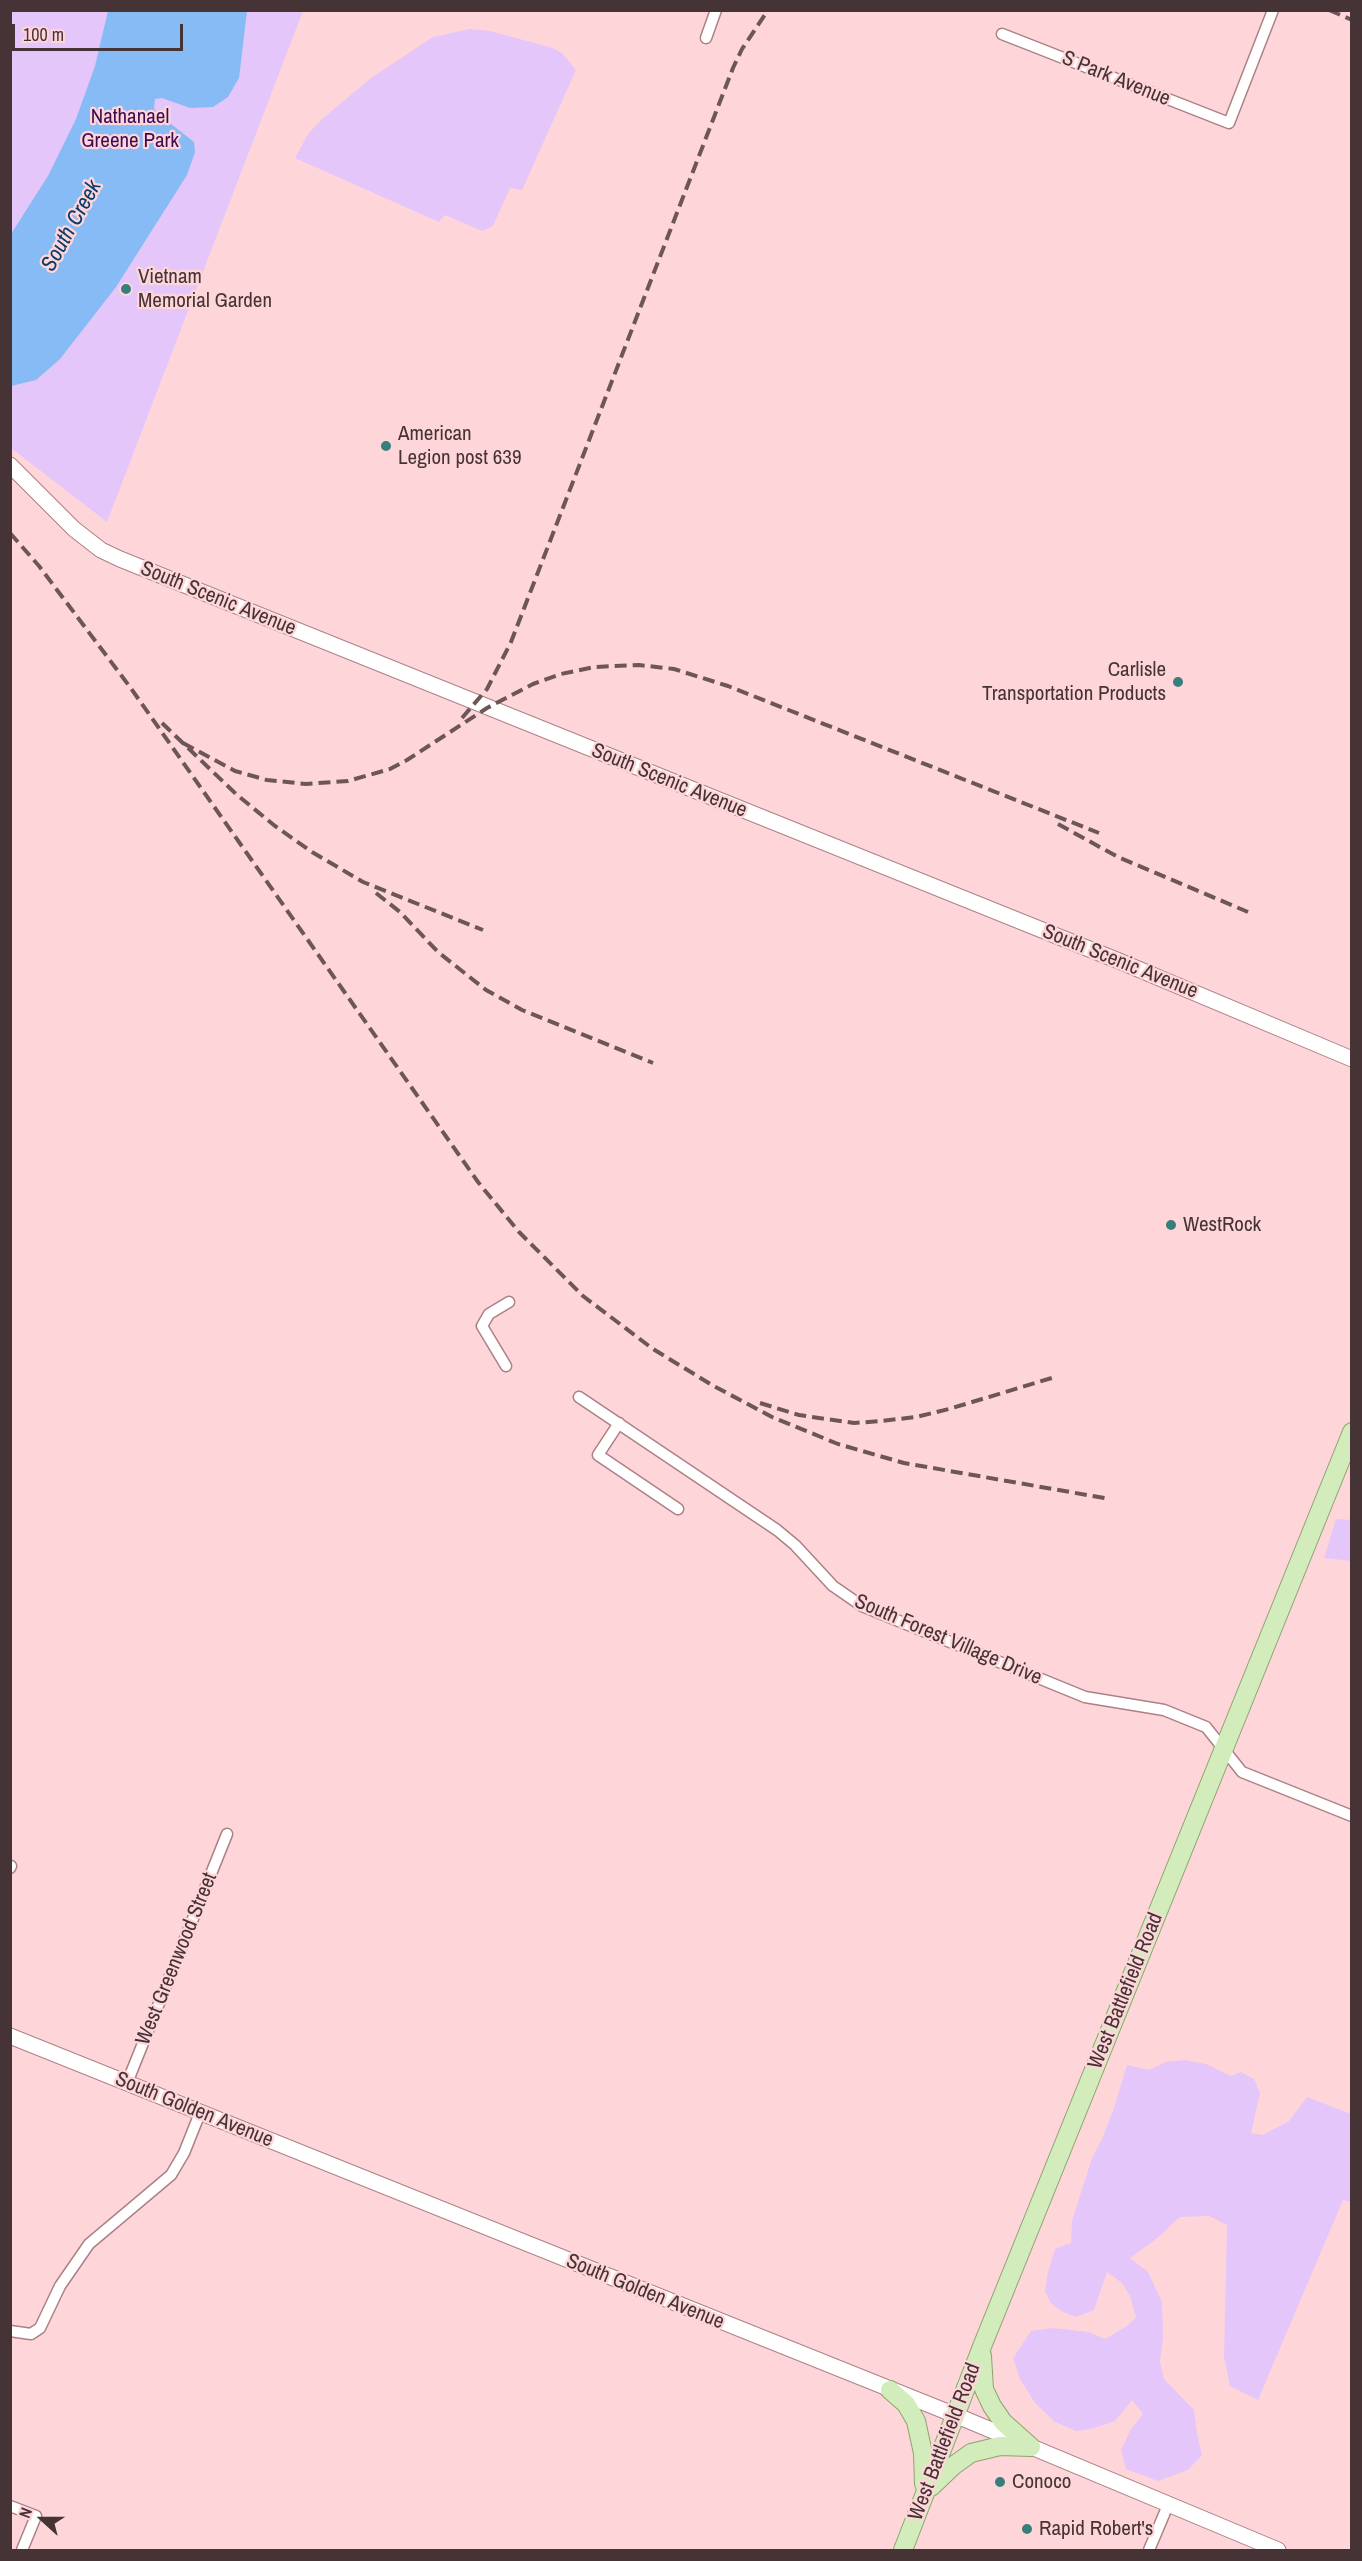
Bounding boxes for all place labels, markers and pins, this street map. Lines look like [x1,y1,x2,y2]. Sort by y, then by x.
place label: Vietnam Memorial Garden [138,264,272,314]
marker: Vietnam Memorial Garden [119,282,133,296]
place label: American Legion post 639 [398,421,522,471]
marker: American Legion post 639 [379,439,393,453]
place label: Carlisle Transportation Products [982,657,1166,707]
marker: Carlisle Transportation Products [1171,675,1185,689]
place label: WestRock [1183,1212,1261,1238]
marker: WestRock [1164,1218,1178,1232]
place label: Conoco [1012,2469,1071,2495]
marker: Conoco [993,2475,1007,2489]
place label: Rapid Robert's [1039,2516,1153,2542]
marker: Rapid Robert's [1020,2522,1034,2536]

